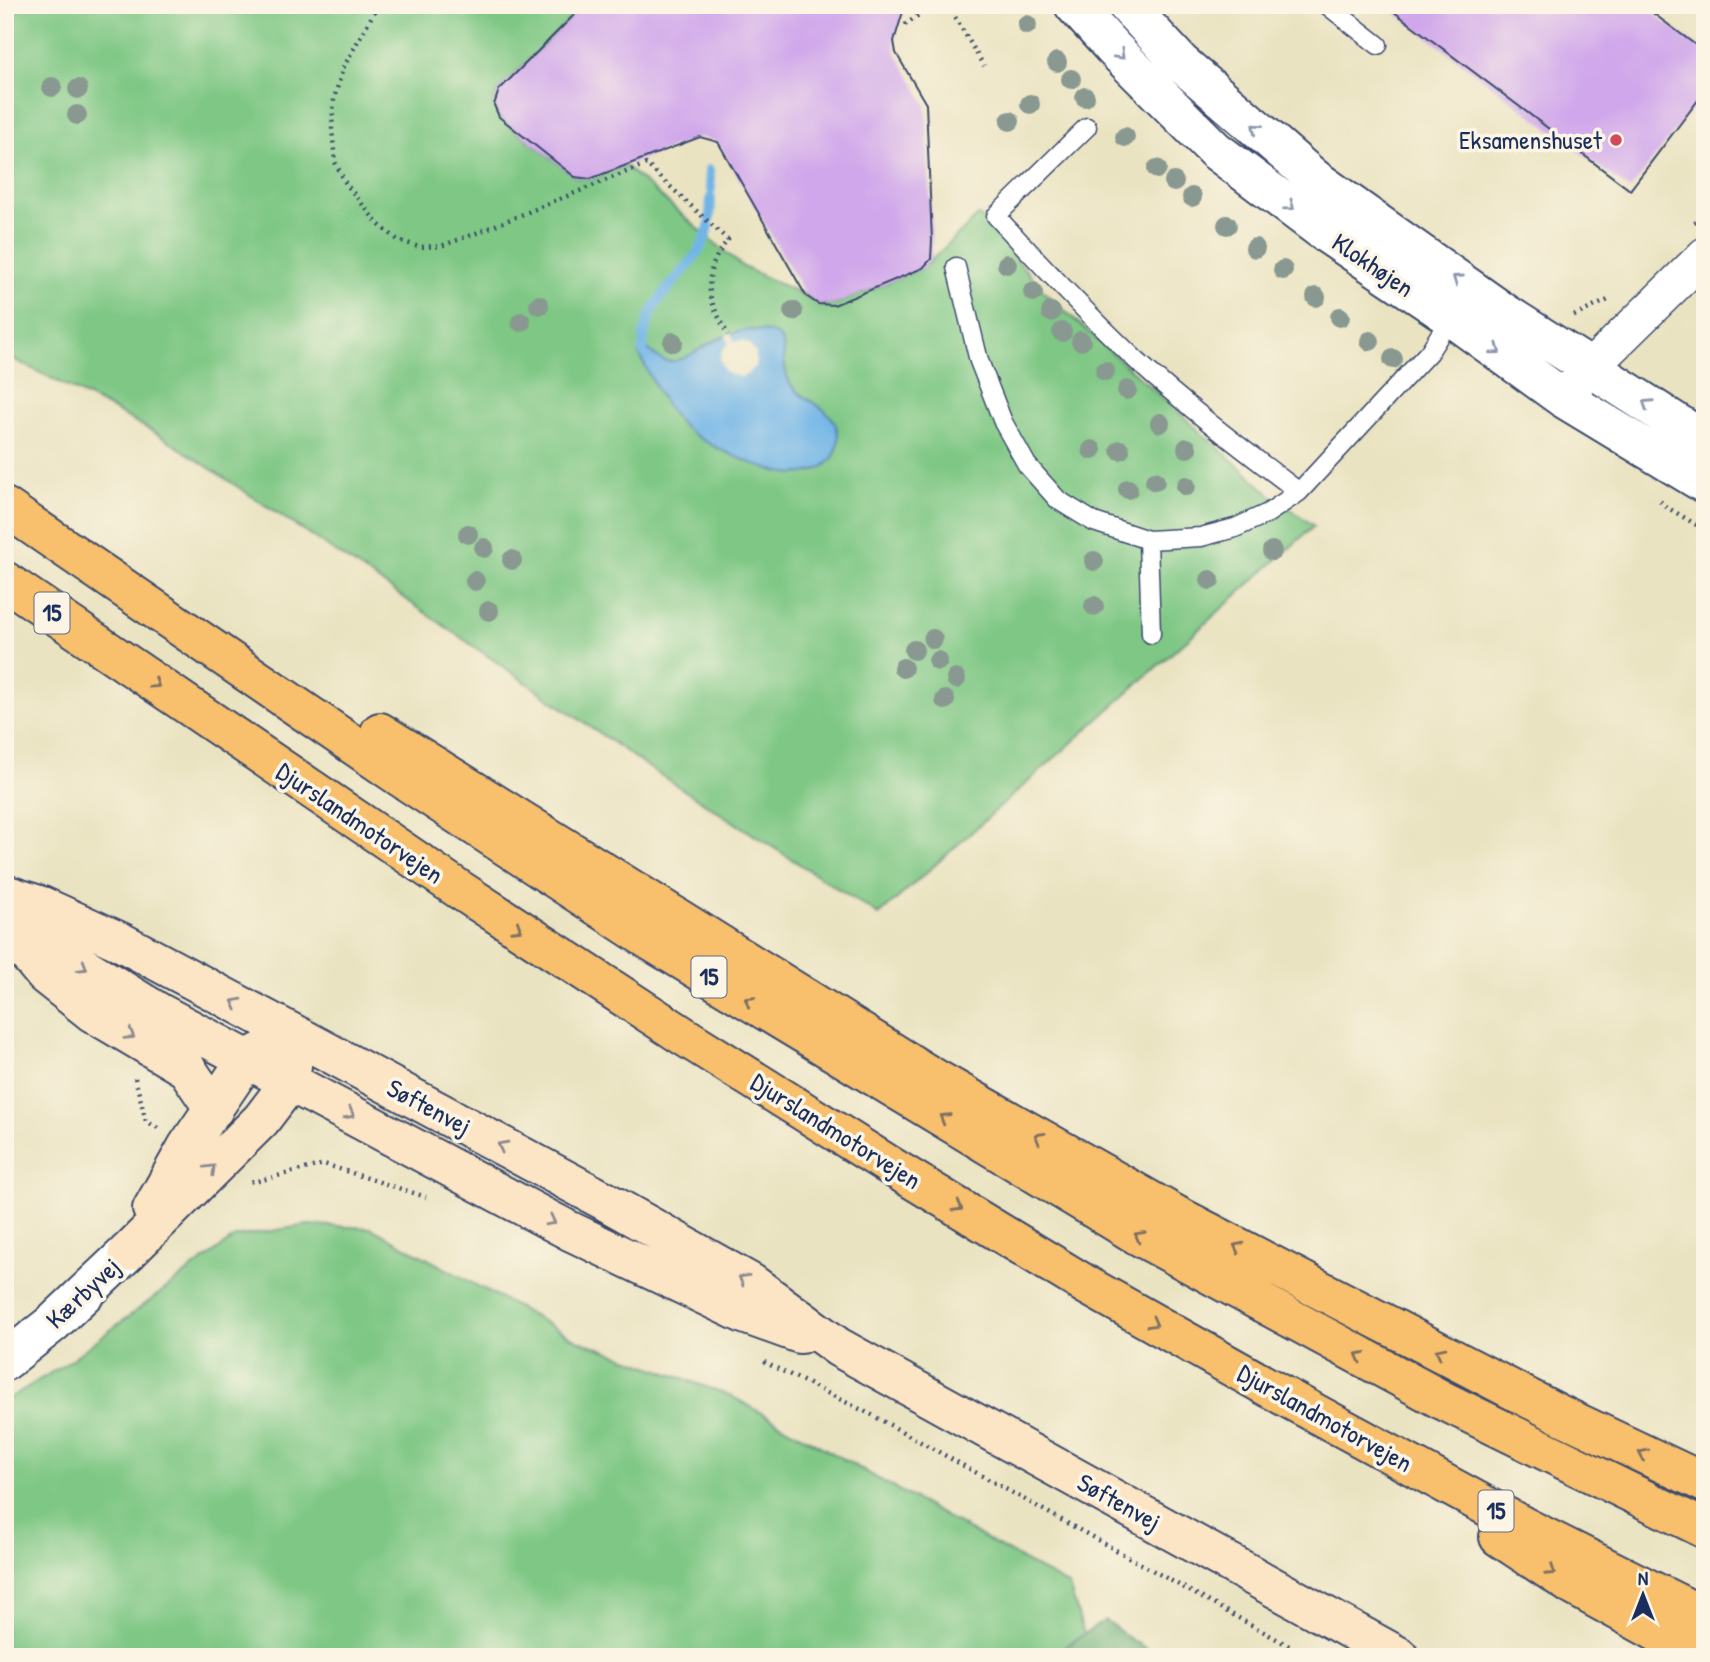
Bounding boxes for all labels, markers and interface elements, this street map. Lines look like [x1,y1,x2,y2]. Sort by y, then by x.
one-way arrow [1112,47,1125,60]
place label: Eksamenshuset [1459,122,1603,157]
one-way arrow [1251,124,1264,136]
marker: Eksamenshuset [1608,132,1624,148]
one-way arrow [1282,198,1294,210]
street label: Klokhøjen [1325,224,1421,305]
one-way arrow [1452,275,1465,287]
one-way arrow [1488,342,1501,354]
one-way arrow [1642,399,1655,412]
road number: 15 [34,592,70,634]
one-way arrow [147,676,160,688]
street label: Djurslandmotorvejen [270,754,451,891]
one-way arrow [509,919,522,932]
road number: 15 [692,957,726,998]
one-way arrow [76,958,89,971]
one-way arrow [744,996,757,1009]
one-way arrow [230,997,243,1011]
one-way arrow [122,1027,135,1040]
street label: Djurslandmotorvejen [745,1064,928,1197]
street label: Søftenvej [381,1070,477,1143]
one-way arrow [343,1106,355,1119]
one-way arrow [938,1114,951,1127]
one-way arrow [1033,1132,1046,1145]
one-way arrow [497,1140,509,1154]
one-way arrow [203,1165,216,1178]
one-way arrow [950,1198,963,1211]
one-way arrow [544,1212,557,1226]
one-way arrow [1133,1231,1146,1244]
one-way arrow [1233,1242,1245,1256]
street label: Kærbyvej [38,1249,127,1336]
one-way arrow [738,1274,751,1287]
one-way arrow [1146,1315,1159,1328]
one-way arrow [1435,1346,1447,1360]
one-way arrow [1355,1351,1367,1364]
street label: Djurslandmotorvejen [1232,1355,1419,1480]
one-way arrow [1638,1448,1650,1462]
street label: Søftenvej [1071,1464,1167,1539]
road number: 15 [1478,1490,1514,1532]
north arrow [1608,1560,1678,1630]
one-way arrow [1543,1563,1556,1576]
text: N [1638,1565,1648,1591]

